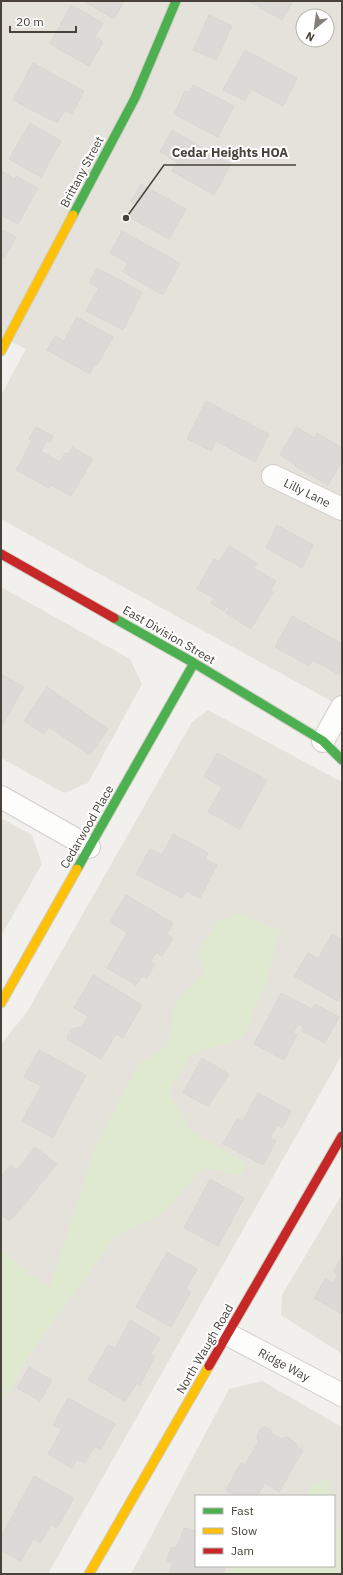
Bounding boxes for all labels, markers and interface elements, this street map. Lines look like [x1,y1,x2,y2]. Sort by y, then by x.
scale bar [10,8,76,34]
north arrow [295,8,335,48]
text: 20 m [16,14,44,29]
text: N [303,29,317,45]
street label: Brittany Street [57,134,107,210]
callout: Cedar Heights HOA [164,140,296,165]
text: Cedar Heights HOA [172,144,288,161]
street label: Lilly Lane [281,475,333,510]
street label: East Division Street [120,602,218,667]
street label: Cedarwood Place [57,782,117,871]
street label: North Waugh Road [173,1301,236,1396]
street label: Ridge Way [256,1345,313,1384]
legend [195,1495,335,1567]
text: Fast [231,1503,254,1518]
text: Slow [231,1523,257,1538]
text: Jam [231,1543,254,1558]

